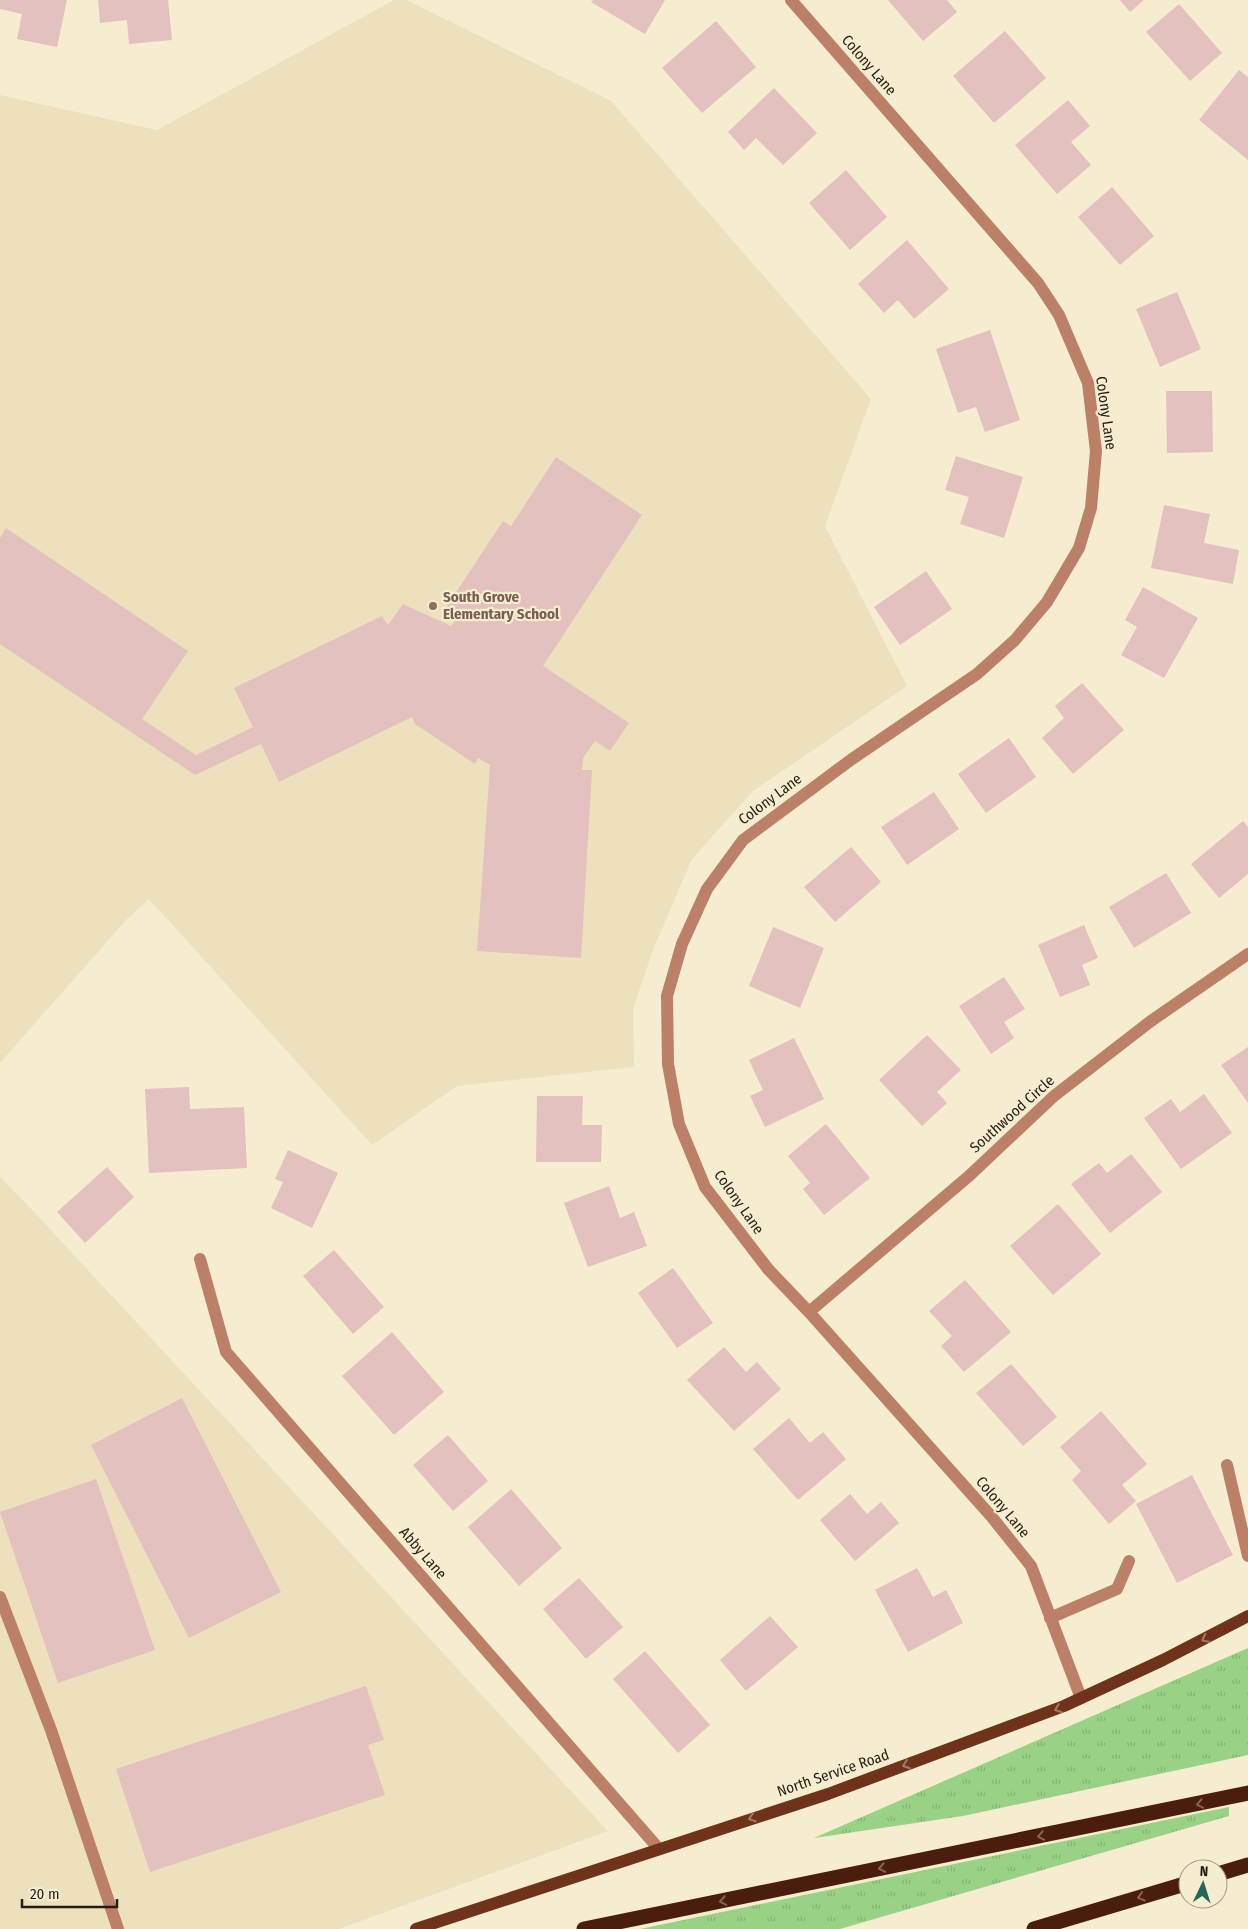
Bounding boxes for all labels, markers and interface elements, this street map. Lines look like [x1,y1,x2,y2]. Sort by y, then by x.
street label: Colony Lane [838,31,900,99]
street label: Colony Lane [1092,375,1120,451]
place label: South Grove Elementary School [443,588,560,623]
marker: South Grove Elementary School [427,600,439,612]
street label: Colony Lane [735,769,805,829]
street label: Southwood Circle [966,1071,1058,1157]
street label: Colony Lane [710,1166,768,1238]
street label: Colony Lane [972,1473,1034,1541]
street label: Abby Lane [395,1523,451,1583]
one-way arrow [1201,1632,1210,1642]
one-way arrow [1054,1702,1063,1713]
street label: North Service Road [775,1745,891,1801]
one-way arrow [902,1759,910,1769]
one-way arrow [1196,1798,1205,1808]
one-way arrow [748,1813,757,1823]
one-way arrow [1037,1830,1046,1841]
north arrow [1178,1859,1228,1909]
one-way arrow [878,1863,886,1873]
text: N [1199,1863,1209,1880]
scale bar [22,1876,118,1908]
text: 20 m [30,1885,60,1903]
one-way arrow [1138,1891,1146,1901]
one-way arrow [718,1895,727,1905]

